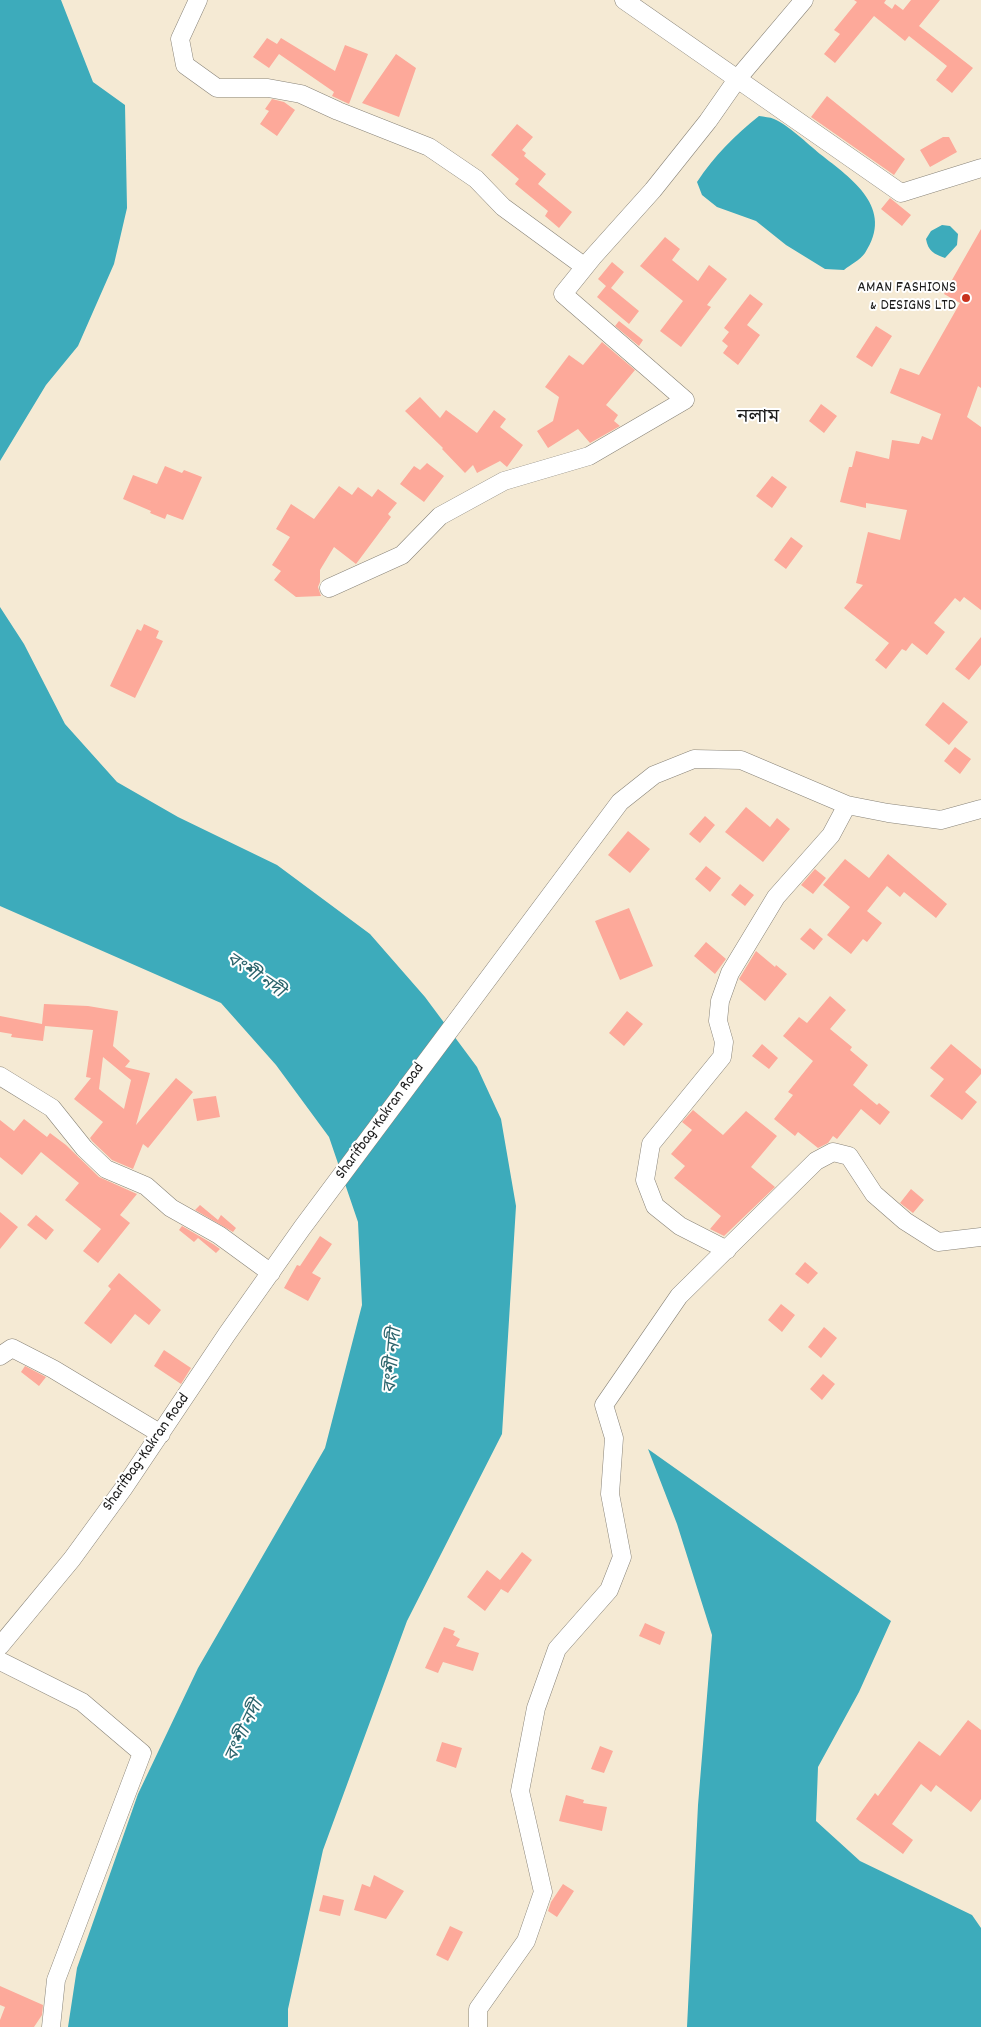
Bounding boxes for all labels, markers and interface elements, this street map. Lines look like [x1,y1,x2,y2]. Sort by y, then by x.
place label: AMAN FASHIONS & DESIGNS LTD [857,279,956,317]
marker: AMAN FASHIONS & DESIGNS LTD [960,292,972,304]
district label: নলাম [737,408,779,430]
water label: বংশী নদী [221,950,287,1004]
street label: Sharifbag-Kakran Road [332,1060,430,1184]
water label: বংশী নদী [381,1328,409,1394]
street label: Sharifbag-Kakran Road [99,1390,195,1516]
water label: বংশী নদী [222,1698,270,1766]

